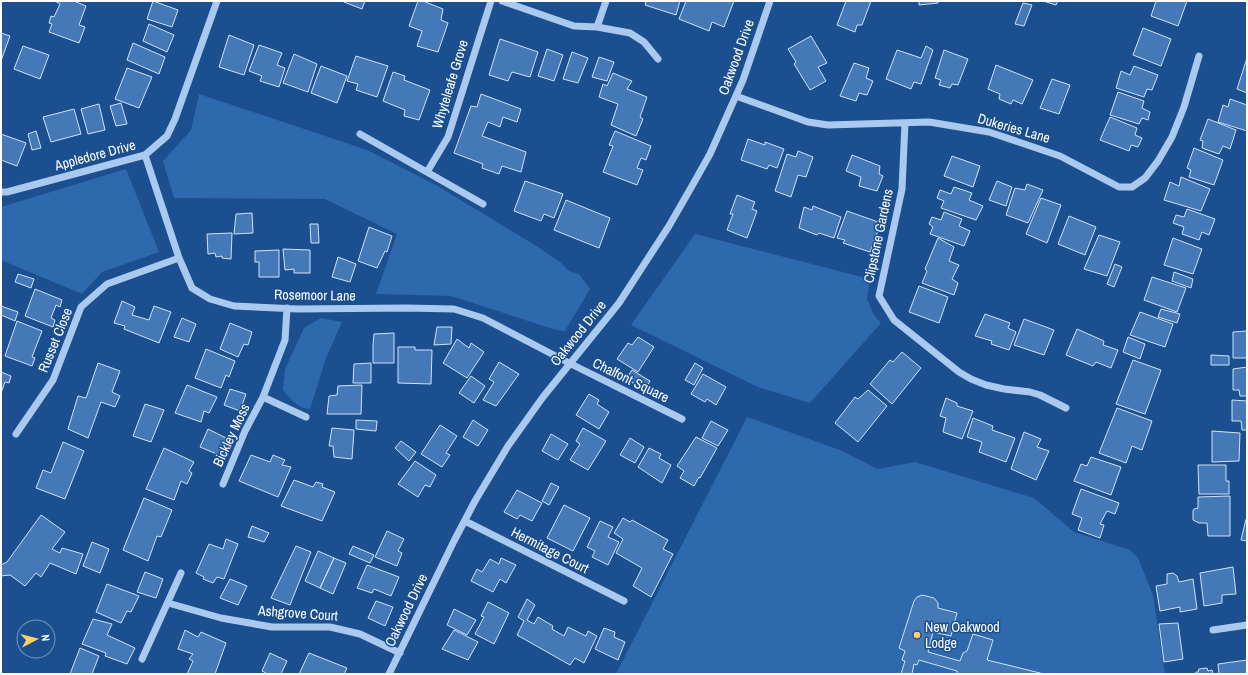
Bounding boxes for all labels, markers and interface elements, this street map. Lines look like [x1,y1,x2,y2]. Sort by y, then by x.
street label: Oakwood Drive [714,17,758,97]
street label: Whyteleafe Grove [428,37,472,131]
street label: Dukeries Lane [976,109,1052,147]
street label: Appledore Drive [52,136,137,175]
street label: Clipstone Gardens [859,187,897,285]
street label: Rosemoor Lane [274,285,356,305]
street label: Oakwood Drive [546,297,610,369]
street label: Russet Close [34,305,76,375]
street label: Chalfont Square [590,354,672,406]
street label: Bickley Moss [209,400,254,469]
street label: Hermitage Court [508,523,592,577]
street label: Oakwood Drive [381,570,431,650]
street label: Ashgrove Court [257,601,338,625]
place label: New Oakwood Lodge [925,618,1000,652]
north arrow [16,619,56,659]
marker: New Oakwood Lodge [912,630,922,640]
text: N [39,634,53,642]

